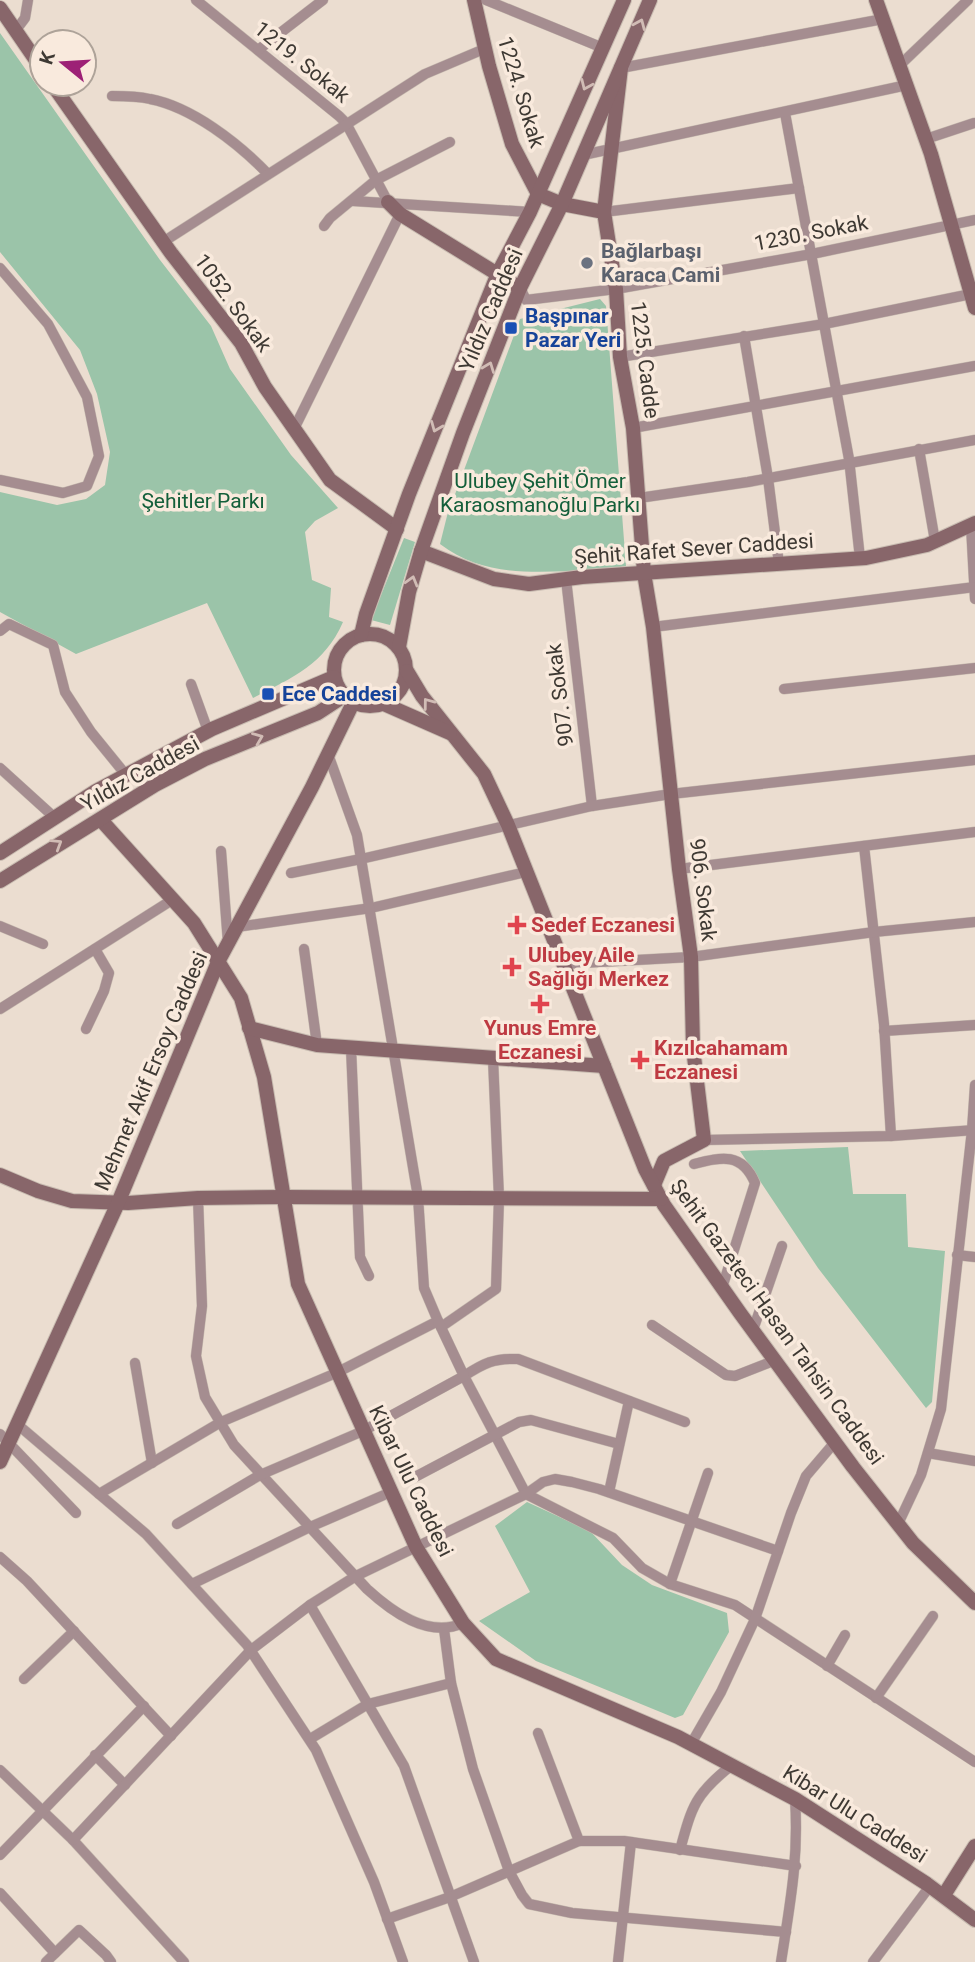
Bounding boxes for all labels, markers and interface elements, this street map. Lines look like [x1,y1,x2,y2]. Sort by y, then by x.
street label: 1219. Sokak [250,16,355,108]
one-way arrow [632,19,646,31]
north arrow [28,28,98,98]
street label: 1224. Sokak [493,33,549,151]
text: K [35,48,60,67]
one-way arrow [580,78,594,90]
street label: 1230. Sokak [752,210,870,256]
place label: Bağlarbaşı Karaca Cami [601,239,720,287]
street label: Yıldız Caddesi [454,245,528,375]
street label: 1052. Sokak [189,249,277,357]
marker: Bağlarbaşı Karaca Cami [579,255,595,271]
street label: 1225. Cadde [626,300,664,420]
place label: Başpınar Pazar Yeri [525,304,621,352]
marker: Başpınar Pazar Yeri [503,320,519,336]
one-way arrow [481,361,495,373]
one-way arrow [430,421,444,433]
park label: Ulubey Şehit Ömer Karaosmanoğlu Parkı [440,469,640,517]
park label: Şehitler Parkı [141,489,265,513]
street label: Şehit Rafet Sever Caddesi [574,529,814,569]
one-way arrow [404,575,419,587]
street label: 907. Sokak [542,642,578,748]
place label: Ece Caddesi [282,682,397,706]
marker: Ece Caddesi [260,686,276,702]
one-way arrow [423,698,436,711]
street label: Yıldız Caddesi [77,732,203,816]
one-way arrow [251,732,263,746]
street label: 906. Sokak [685,837,721,943]
one-way arrow [50,840,63,853]
place label: Sedef Eczanesi [531,913,675,937]
marker: Sedef Eczanesi [509,917,525,933]
place label: Ulubey Aile Sağlığı Merkez [528,943,669,991]
street label: Mehmet Akif Ersoy Caddesi [90,948,212,1194]
marker: Ulubey Aile Sağlığı Merkez [502,957,522,977]
marker: Yunus Emre Eczanesi [532,996,548,1012]
place label: Yunus Emre Eczanesi [484,1016,596,1064]
place label: Kızılcahamam Eczanesi [654,1036,788,1084]
marker: Kızılcahamam Eczanesi [632,1052,648,1068]
street label: Şehit Gazeteci Hasan Tahsin Caddesi [665,1175,889,1469]
street label: Kibar Ulu Caddesi [364,1401,458,1561]
street label: Kibar Ulu Caddesi [779,1760,931,1868]

